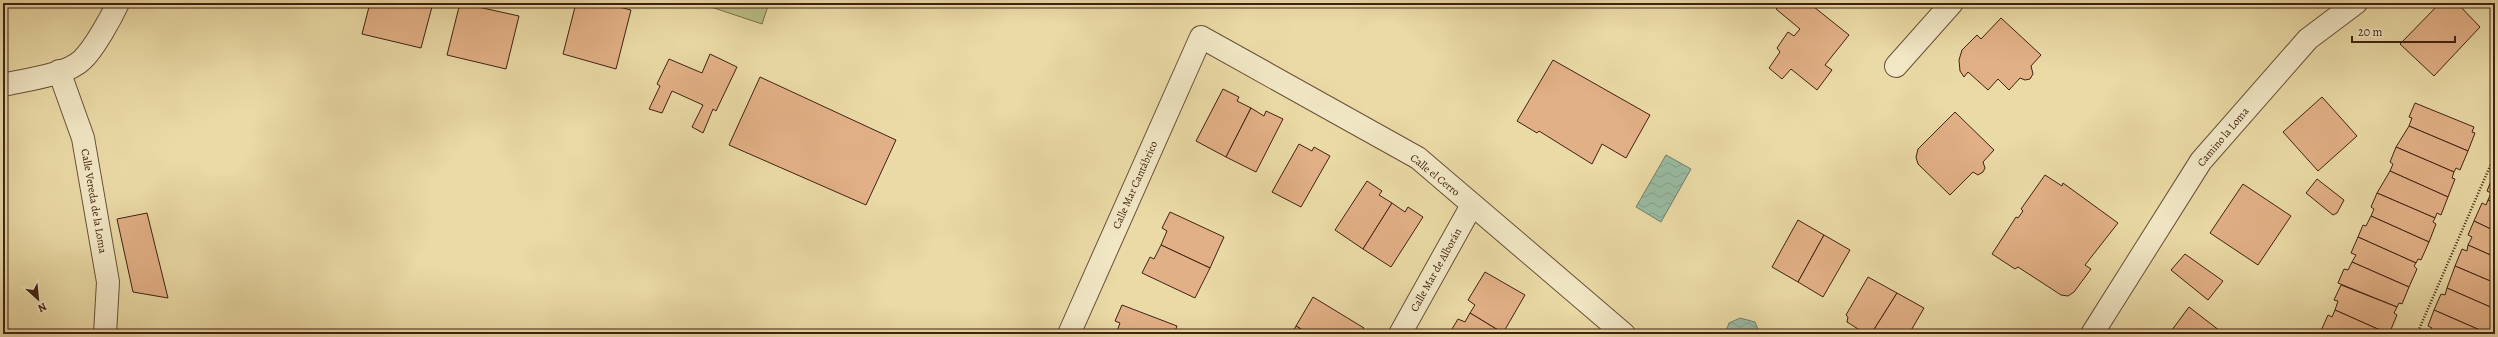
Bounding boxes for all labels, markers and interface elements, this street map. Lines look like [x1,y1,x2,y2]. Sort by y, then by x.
scale bar [2352,18,2455,44]
text: 20 m [2358,24,2382,40]
street label: Camino la Loma [2194,103,2253,170]
street label: Calle Mar Cantábrico [1109,138,1161,231]
street label: Calle Vereda de la Loma [77,148,111,255]
street label: Calle el Cerro [1407,150,1463,200]
street label: Calle Mar de Alborán [1407,226,1465,314]
north arrow [18,279,58,319]
text: N [35,299,49,316]

